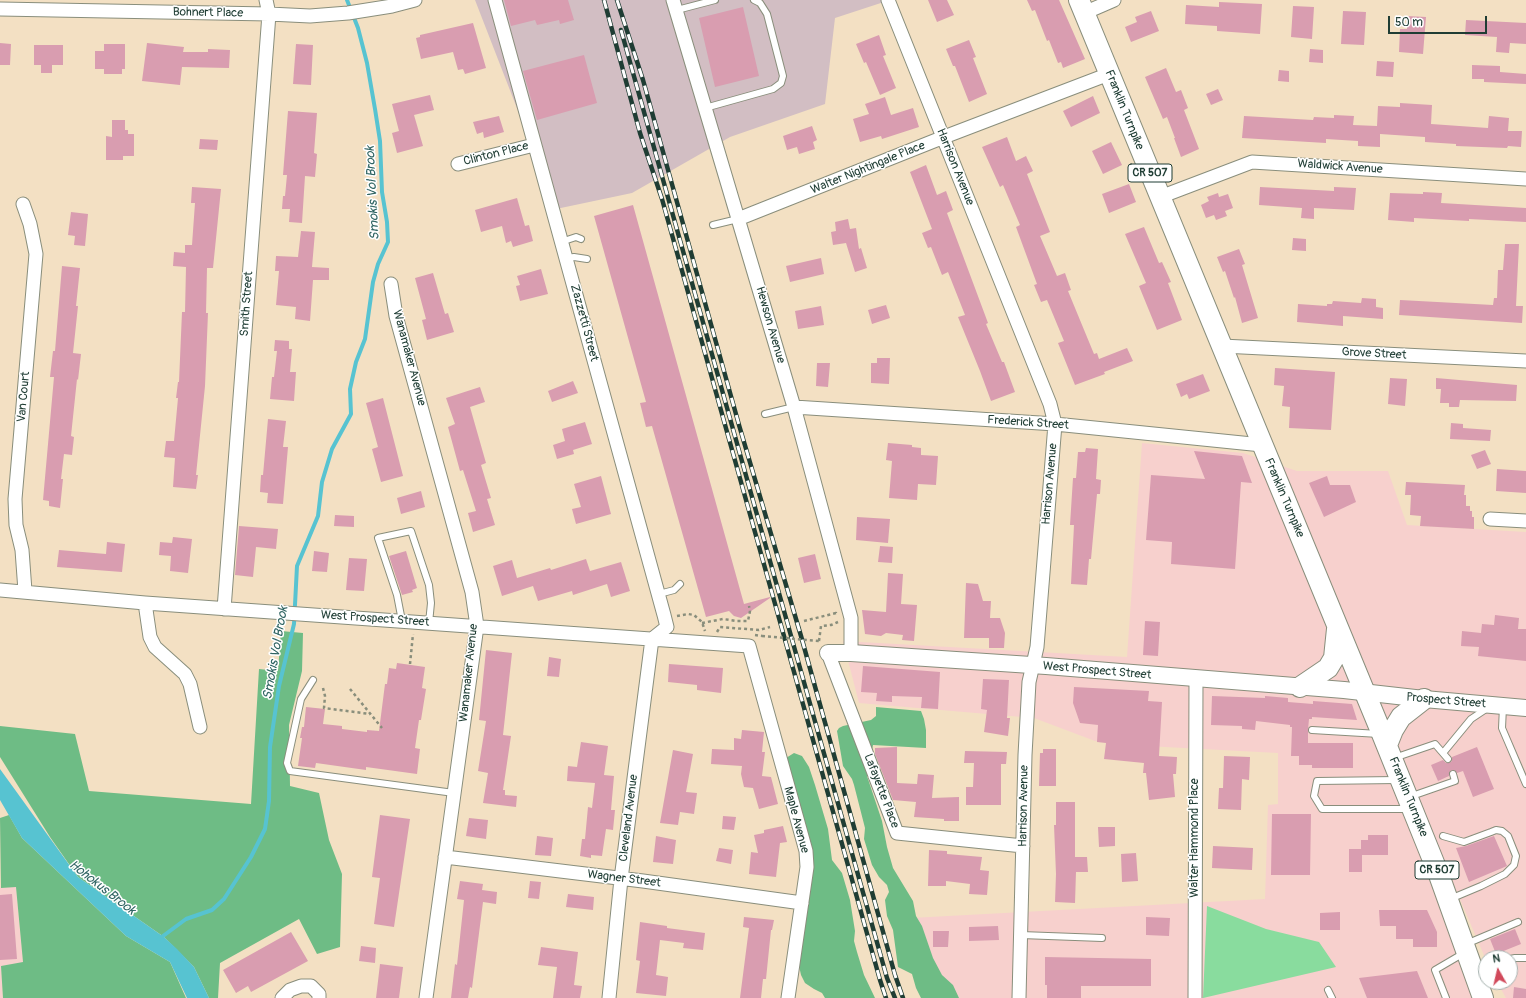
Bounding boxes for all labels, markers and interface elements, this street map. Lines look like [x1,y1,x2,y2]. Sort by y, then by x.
street label: Bohnert Place [173,5,243,21]
scale bar [1390,8,1489,34]
text: 50 m [1395,15,1423,30]
street label: Franklin Turnpike [1101,68,1147,152]
street label: Harrison Avenue [933,126,977,208]
street label: Walter Nightingale Place [809,138,927,198]
street label: Clinton Place [462,139,530,169]
water label: Smokis Vol Brook [363,146,383,240]
street label: Waldwick Avenue [1297,157,1383,177]
road number: CR 507 [1128,164,1172,182]
street label: Smith Street [238,271,256,337]
street label: Zazzetti Street [567,283,601,363]
street label: Hewson Avenue [752,285,788,365]
street label: Wanamaker Avenue [389,308,429,408]
street label: Grove Street [1341,345,1407,363]
street label: Van Court [15,371,33,423]
street label: Frederick Street [987,413,1069,433]
street label: Harrison Avenue [1039,443,1061,525]
street label: Franklin Turnpike [1261,456,1307,540]
water label: Smokis Vol Brook [260,605,292,701]
street label: West Prospect Street [320,608,430,630]
street label: Wanamaker Avenue [457,623,481,723]
street label: West Prospect Street [1042,659,1152,683]
street label: Prospect Street [1406,690,1486,712]
street label: Lafayette Place [860,752,902,830]
street label: Franklin Turnpike [1385,755,1431,839]
street label: Harrison Avenue [1016,765,1032,847]
street label: Cleveland Avenue [617,774,641,862]
street label: Walter Hammond Place [1188,778,1202,898]
street label: Maple Avenue [780,785,812,855]
water label: Hohokus Brook [66,857,138,919]
road number: CR 507 [1415,861,1459,879]
street label: Wagner Street [586,867,662,891]
north arrow [1478,950,1518,990]
text: N [1492,952,1501,966]

